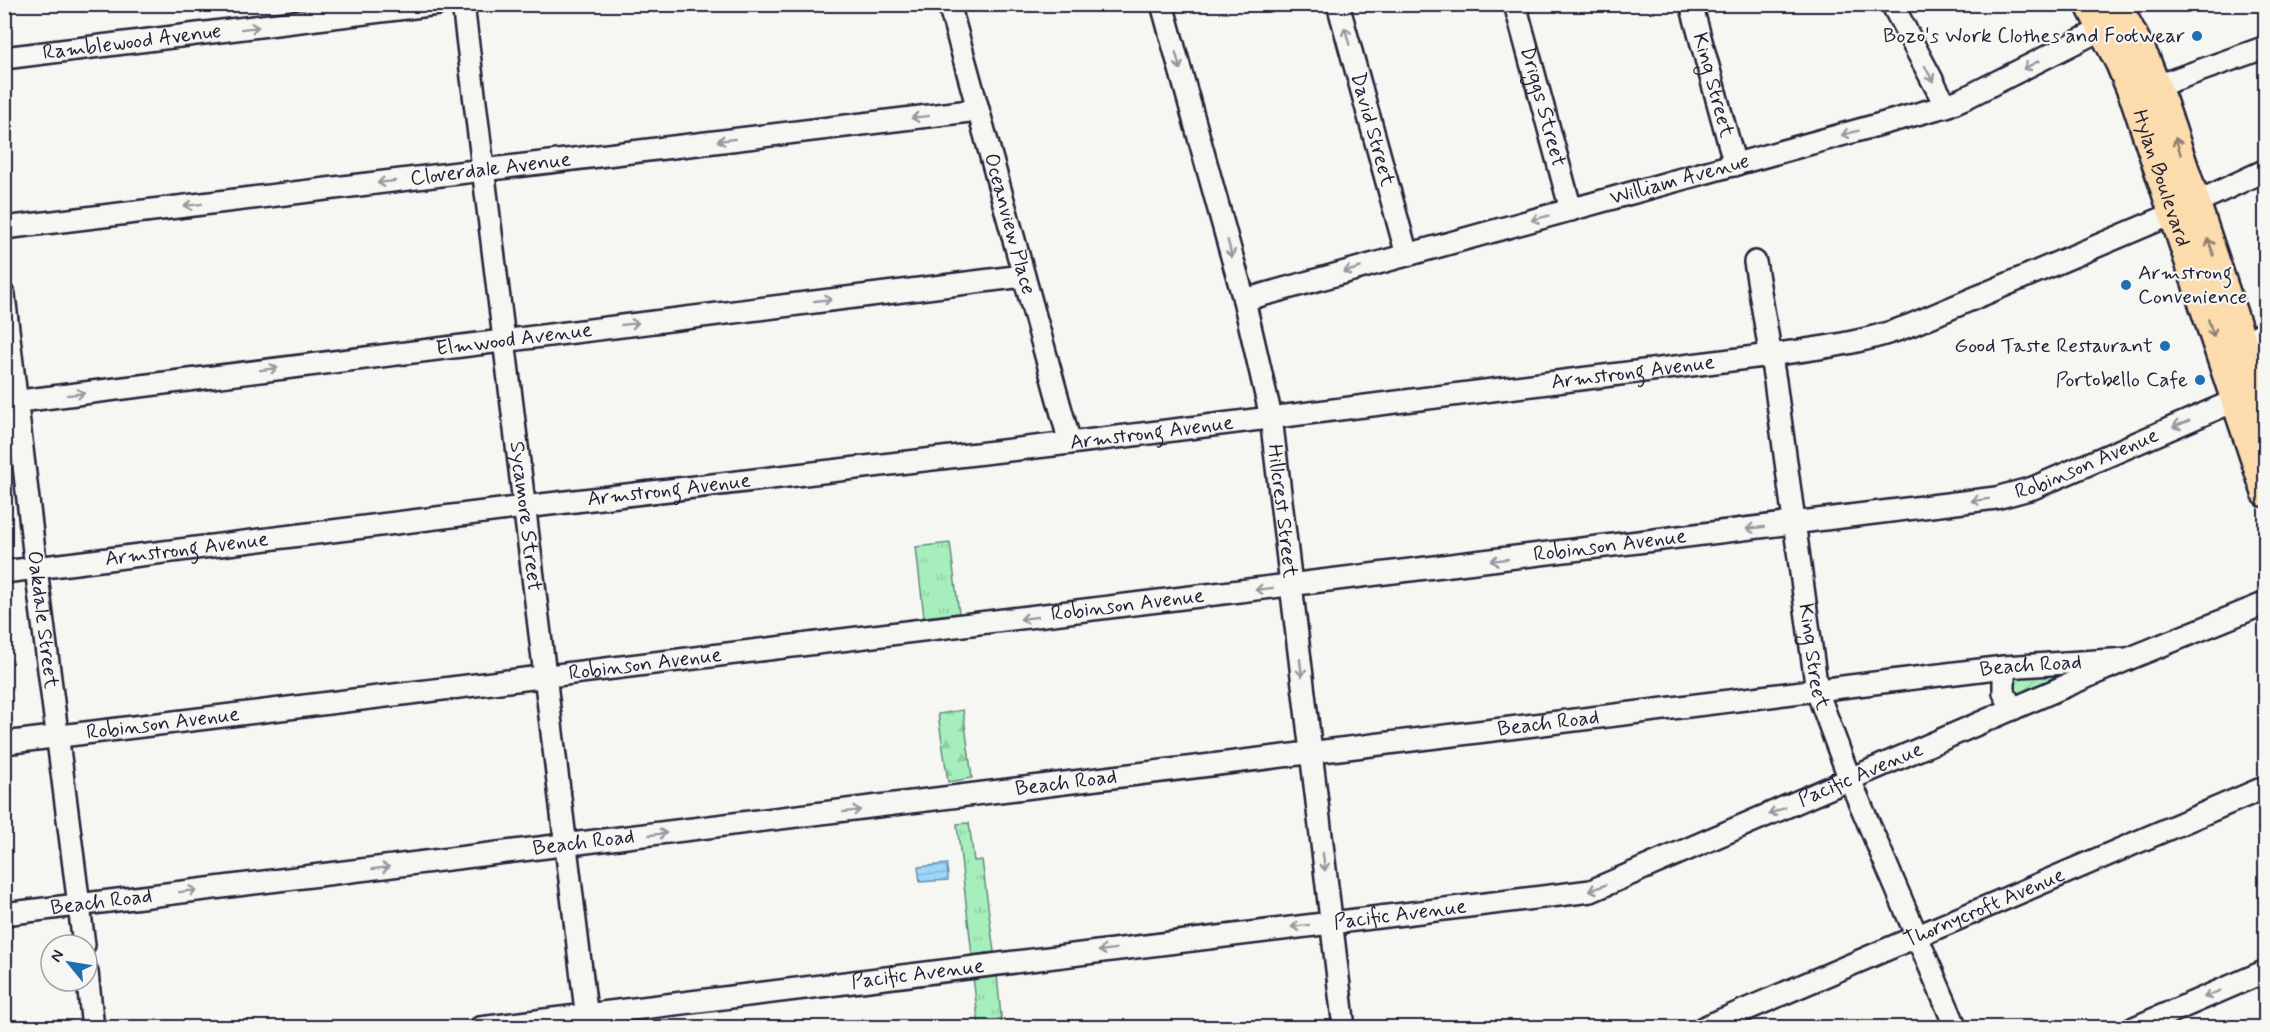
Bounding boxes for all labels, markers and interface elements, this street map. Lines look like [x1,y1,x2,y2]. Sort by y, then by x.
street label: Ramblewood Avenue [41,17,223,67]
one-way arrow [240,22,260,33]
place label: Bozo's Work Clothes and Footwear [1883,22,2185,50]
one-way arrow [1341,27,1352,46]
marker: Bozo's Work Clothes and Footwear [2190,29,2204,43]
street label: King Street [1685,30,1741,141]
street label: Driggs Street [1513,43,1573,170]
one-way arrow [1173,51,1184,70]
one-way arrow [2023,60,2041,71]
one-way arrow [1923,65,1935,82]
street label: David Street [1343,69,1402,190]
street label: Hylan Boulevard [2125,106,2197,250]
one-way arrow [910,112,930,123]
one-way arrow [1840,128,1859,139]
one-way arrow [717,135,736,146]
one-way arrow [2171,137,2182,156]
street label: Cloverdale Avenue [408,145,572,193]
street label: William Avenue [1607,147,1752,212]
street label: Oceanview Place [977,150,1042,298]
one-way arrow [377,176,397,187]
one-way arrow [183,200,203,211]
one-way arrow [1531,213,1550,225]
one-way arrow [2204,238,2215,257]
one-way arrow [1225,239,1236,258]
place label: Armstrong Convenience [2138,259,2247,311]
one-way arrow [1343,265,1362,276]
marker: Armstrong Convenience [2119,278,2133,292]
one-way arrow [813,295,833,306]
street label: Elmwood Avenue [434,316,594,363]
one-way arrow [2206,318,2217,337]
one-way arrow [619,319,639,330]
place label: Good Taste Restaurant [1954,332,2153,360]
marker: Good Taste Restaurant [2158,339,2172,353]
street label: Armstrong Avenue [1549,348,1716,396]
one-way arrow [259,363,279,374]
place label: Portobello Cafe [2055,366,2188,394]
marker: Portobello Cafe [2193,373,2207,387]
one-way arrow [66,388,85,399]
street label: Armstrong Avenue [1068,409,1235,457]
one-way arrow [2172,419,2190,430]
street label: Robinson Avenue [2012,421,2163,506]
street label: Sycamore Street [503,440,549,593]
street label: Hillcrest Street [1260,443,1304,580]
street label: Armstrong Avenue [586,467,752,513]
one-way arrow [1970,495,1990,506]
street label: Robinson Avenue [1532,522,1688,569]
one-way arrow [1746,523,1766,534]
street label: Armstrong Avenue [103,525,270,573]
street label: Oakdale Street [20,549,65,691]
one-way arrow [1490,555,1510,566]
street label: Robinson Avenue [1049,582,1206,628]
one-way arrow [1255,584,1275,595]
street label: King Street [1791,602,1837,714]
one-way arrow [1020,613,1039,624]
street label: Robinson Avenue [567,641,723,687]
street label: Beach Road [1978,648,2083,684]
one-way arrow [1295,658,1306,678]
street label: Robinson Avenue [85,700,241,747]
street label: Beach Road [1496,703,1601,743]
street label: Pacific Avenue [1794,735,1927,814]
street label: Beach Road [1013,763,1118,803]
one-way arrow [841,805,861,816]
one-way arrow [1768,807,1786,818]
street label: Beach Road [531,822,636,863]
one-way arrow [648,828,668,839]
one-way arrow [1319,851,1330,871]
street label: Thornycroft Avenue [1900,861,2069,954]
one-way arrow [371,862,391,873]
street label: Beach Road [49,882,154,922]
one-way arrow [1589,883,1607,894]
one-way arrow [177,886,197,897]
street label: Pacific Avenue [1332,892,1468,937]
one-way arrow [1291,921,1311,932]
north arrow [39,933,99,993]
one-way arrow [1097,945,1117,956]
text: N [46,946,69,966]
street label: Pacific Avenue [850,952,986,996]
one-way arrow [2203,989,2221,1000]

